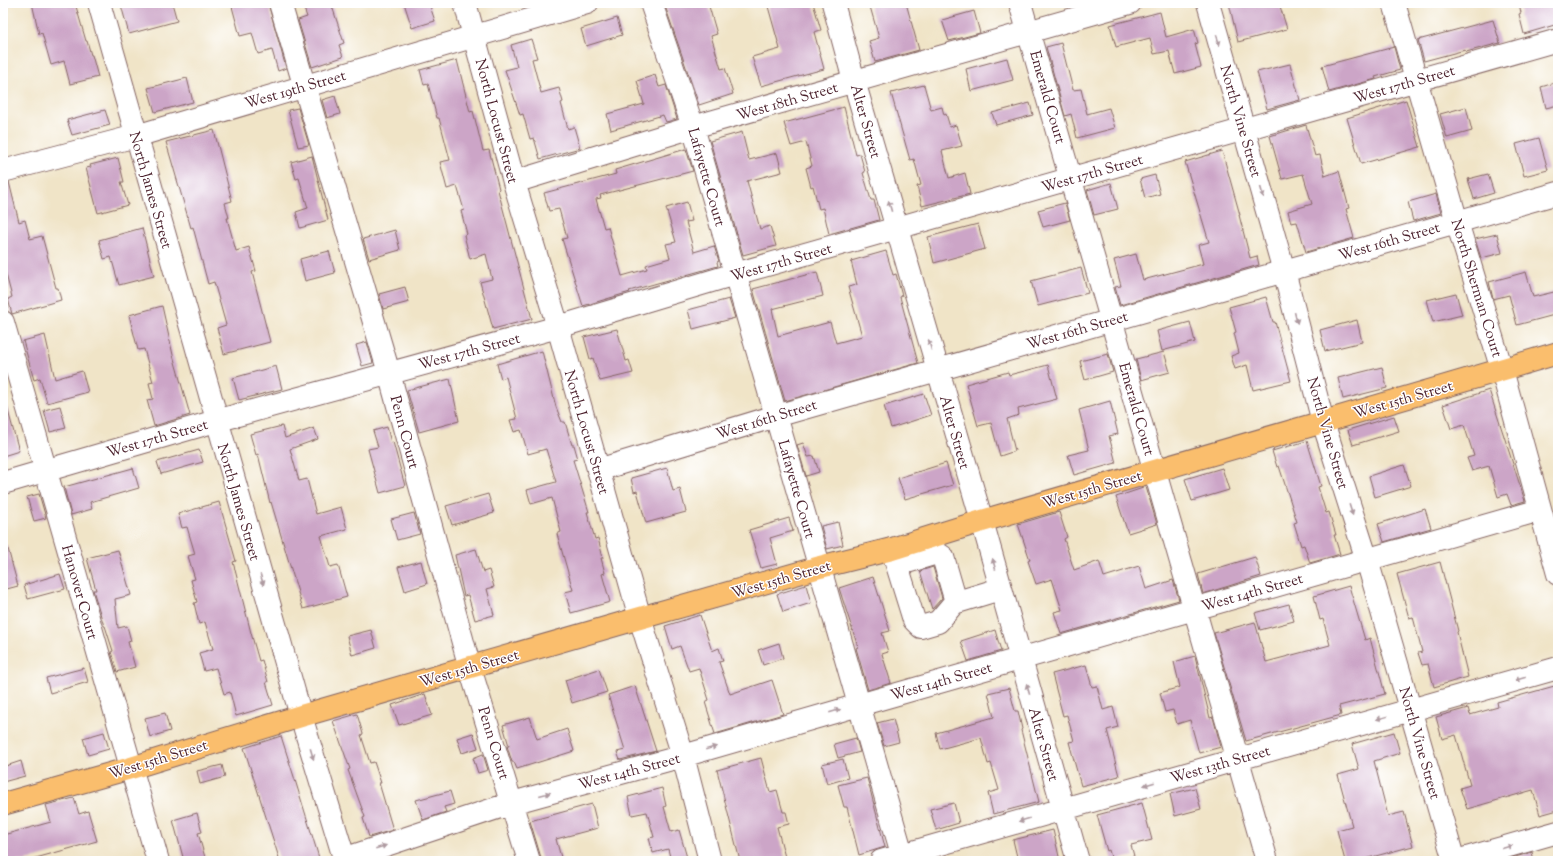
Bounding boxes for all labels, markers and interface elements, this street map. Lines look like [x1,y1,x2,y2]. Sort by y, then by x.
one-way arrow [1215,35,1221,47]
street label: Emerald Court [1023,48,1070,146]
street label: North Locust Street [469,57,522,186]
street label: West 17th Street [1351,61,1458,110]
street label: North Vine Street [1213,63,1266,180]
street label: West 19th Street [242,66,349,115]
street label: West 18th Street [734,78,841,127]
street label: Alter Street [844,82,885,161]
street label: Lafayette Court [681,126,730,229]
street label: North James Street [123,129,176,251]
street label: West 17th Street [1039,150,1146,199]
one-way arrow [1259,187,1265,199]
one-way arrow [887,200,893,212]
street label: North Sherman Court [1445,217,1507,360]
street label: West 16th Street [1336,218,1443,267]
street label: West 17th Street [728,239,835,288]
street label: West 16th Street [1024,307,1131,356]
one-way arrow [1294,311,1300,324]
street label: West 17th Street [416,329,523,376]
one-way arrow [927,339,933,351]
street label: Emerald Court [1112,360,1159,458]
street label: North Locust Street [558,368,613,497]
street label: North Vine Street [1300,375,1353,492]
street label: West 15th Street [1351,376,1456,425]
street label: Penn Court [384,393,423,471]
street label: Alter Street [933,393,974,472]
street label: West 16th Street [713,395,820,446]
street label: West 17th Street [104,415,211,464]
street label: Lafayette Court [771,438,820,541]
street label: North James Street [211,441,264,563]
street label: West 15th Street [1040,466,1145,515]
one-way arrow [1348,504,1354,516]
street label: Hanover Court [55,543,102,642]
street label: West 15th Street [729,556,834,605]
one-way arrow [990,558,996,570]
street label: West 14th Street [1199,569,1306,618]
one-way arrow [259,573,265,586]
street label: West 15th Street [417,645,522,694]
street label: West 14th Street [888,658,995,707]
one-way arrow [1514,676,1527,682]
one-way arrow [1025,683,1031,695]
street label: North Vine Street [1392,685,1445,802]
street label: Penn Court [472,704,514,782]
street label: Alter Street [1022,705,1063,784]
one-way arrow [830,708,842,714]
one-way arrow [1376,715,1388,721]
street label: West 15th Street [106,735,211,785]
street label: West 13th Street [1168,741,1273,790]
one-way arrow [705,745,717,751]
one-way arrow [309,748,315,760]
street label: West 14th Street [576,749,683,796]
one-way arrow [1143,782,1156,788]
one-way arrow [539,791,551,797]
one-way arrow [1018,817,1030,823]
one-way arrow [1501,843,1513,849]
one-way arrow [376,844,388,850]

